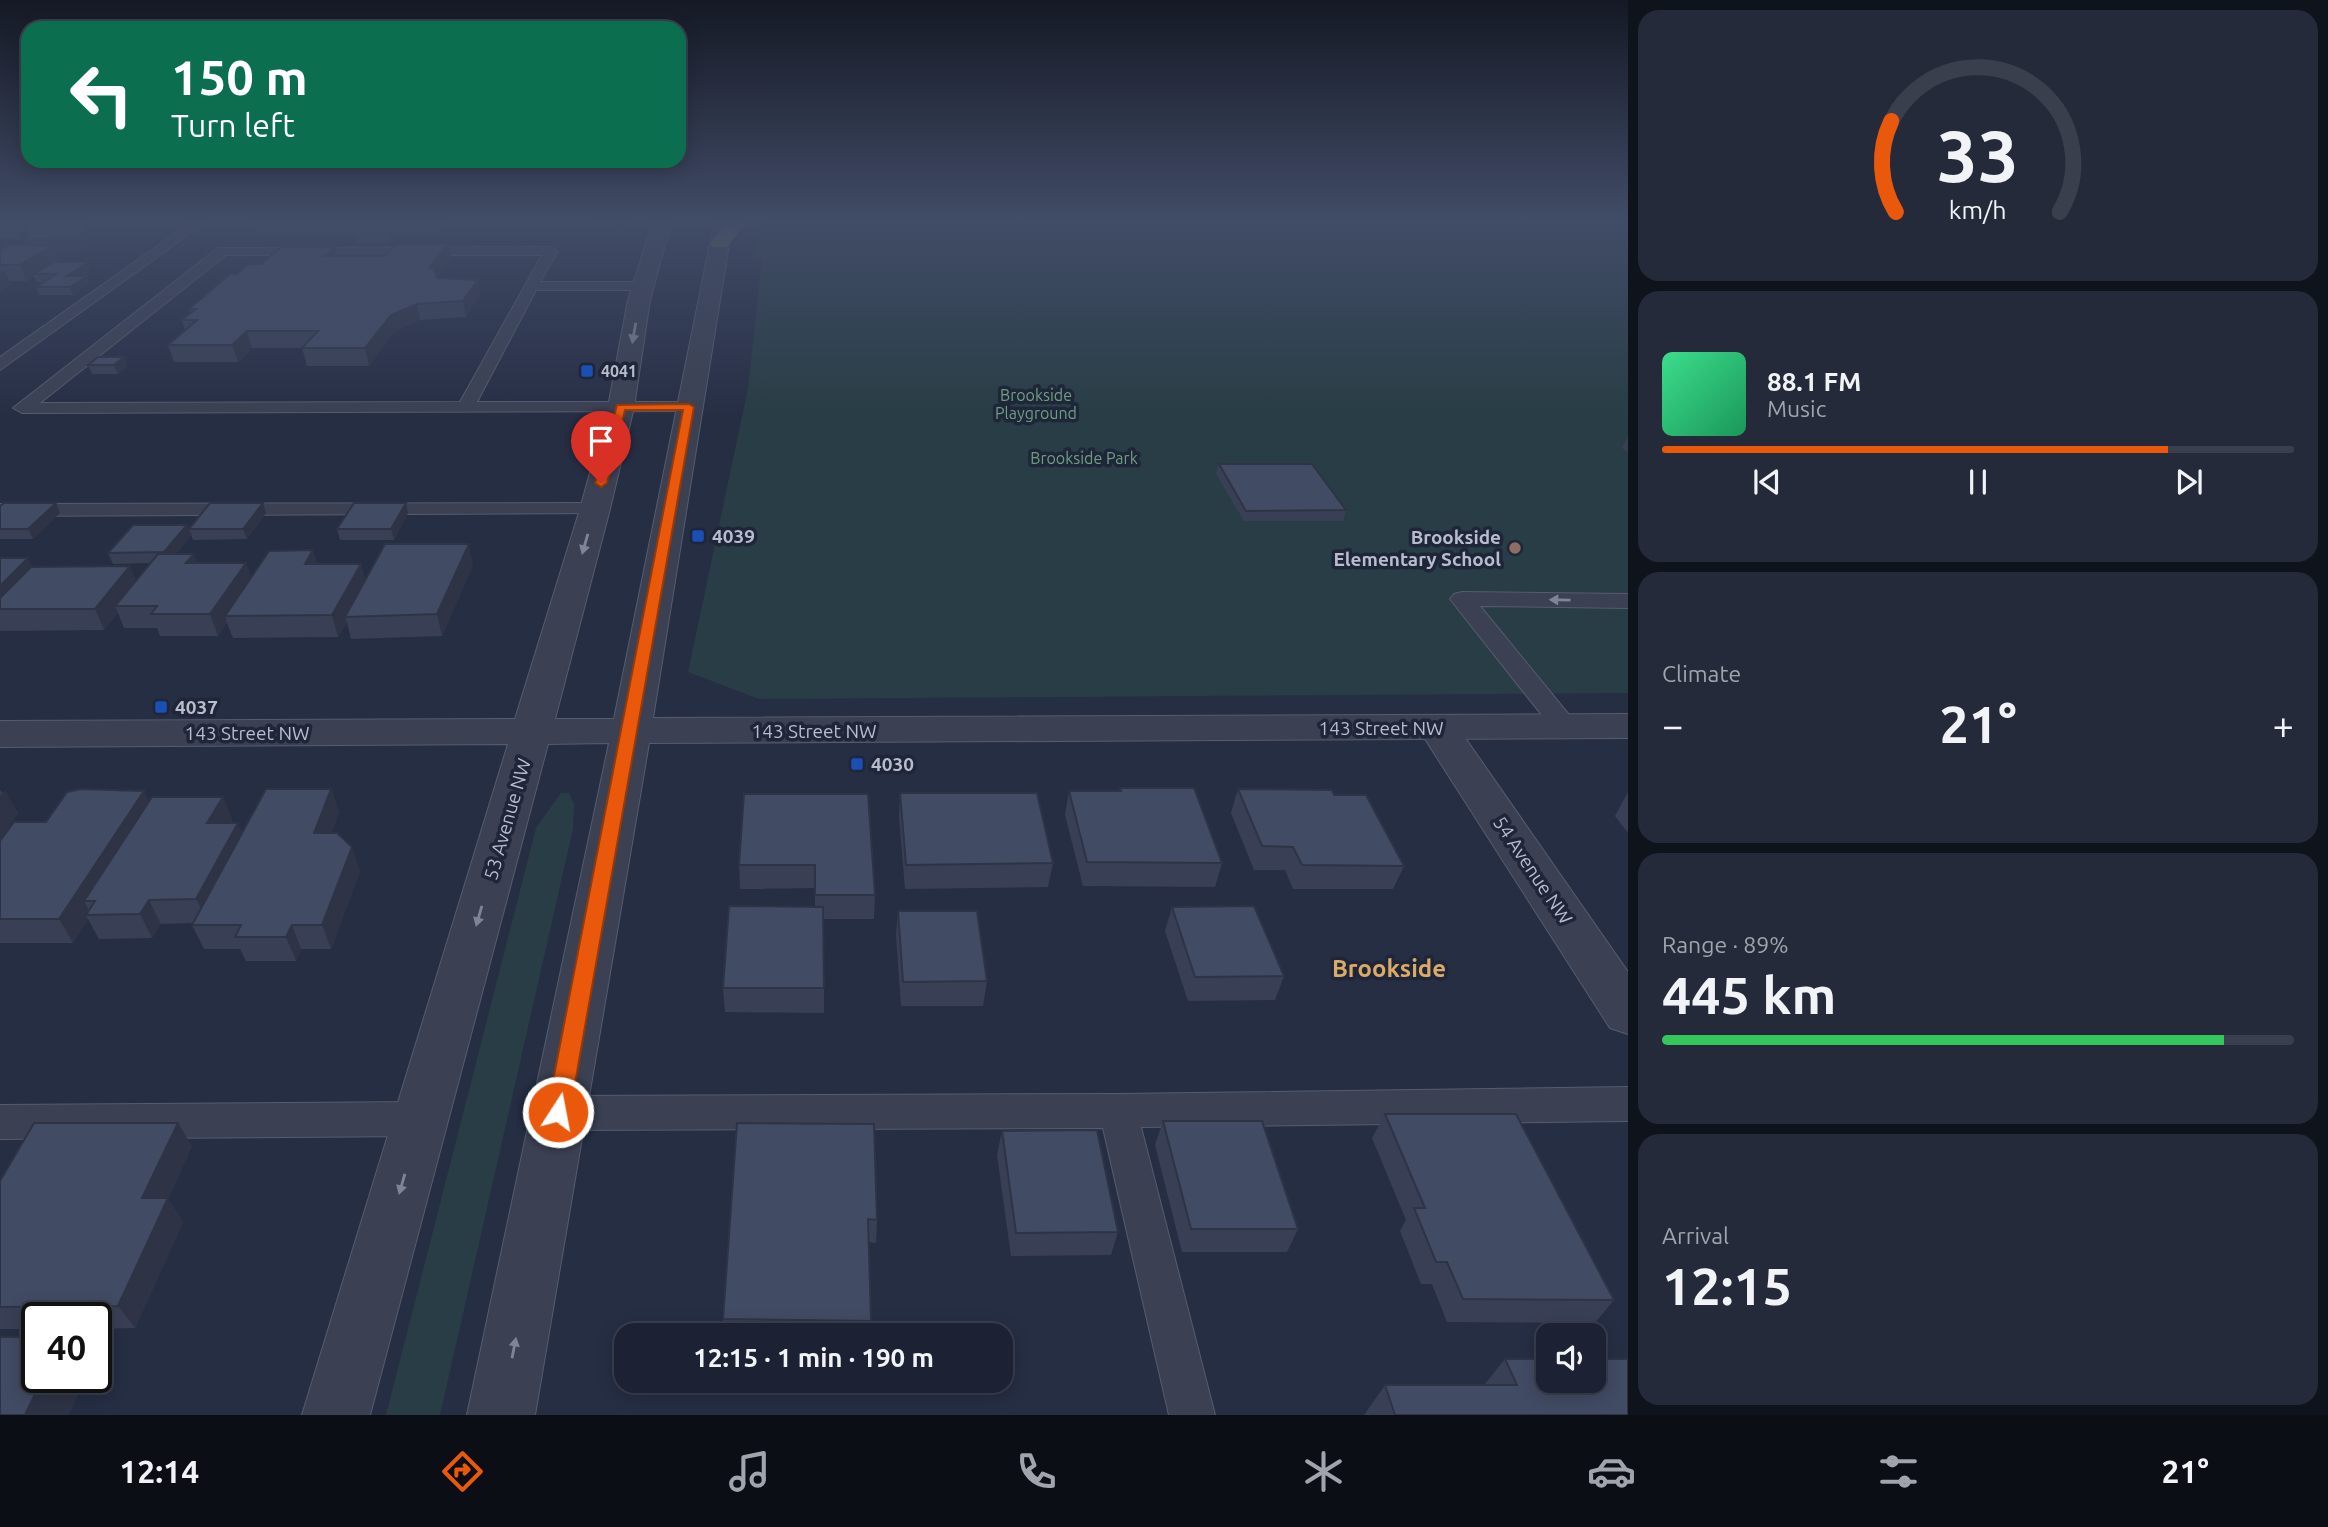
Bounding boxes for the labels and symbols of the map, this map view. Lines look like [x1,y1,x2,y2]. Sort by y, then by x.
one-way arrow [628,322,639,344]
place label: 4041 [601,362,637,380]
marker: 4041 [579,363,595,379]
park label: Brookside Playground [995,386,1077,422]
pin [571,411,631,483]
park label: Brookside Park [1030,449,1138,467]
place label: 4039 [712,525,755,547]
place label: Brookside Elementary School [1334,526,1501,570]
marker: 4039 [690,528,706,544]
one-way arrow [579,534,589,555]
marker: Brookside Elementary School [1507,540,1523,556]
one-way arrow [1549,594,1571,606]
place label: 4037 [175,696,218,718]
marker: 4037 [153,699,169,715]
street label: 143 Street NW [1318,717,1444,739]
street label: 143 Street NW [751,720,877,742]
street label: 143 Street NW [184,722,310,744]
place label: 4030 [871,753,914,775]
street label: 53 Avenue NW [479,756,535,882]
marker: 4030 [849,756,865,772]
street label: 54 Avenue NW [1489,812,1577,928]
one-way arrow [474,906,484,927]
district label: Brookside [1332,955,1446,982]
position arrow [521,1075,595,1149]
one-way arrow [396,1174,406,1195]
speed limit sign: 40 [21,1302,112,1393]
one-way arrow [509,1337,520,1359]

